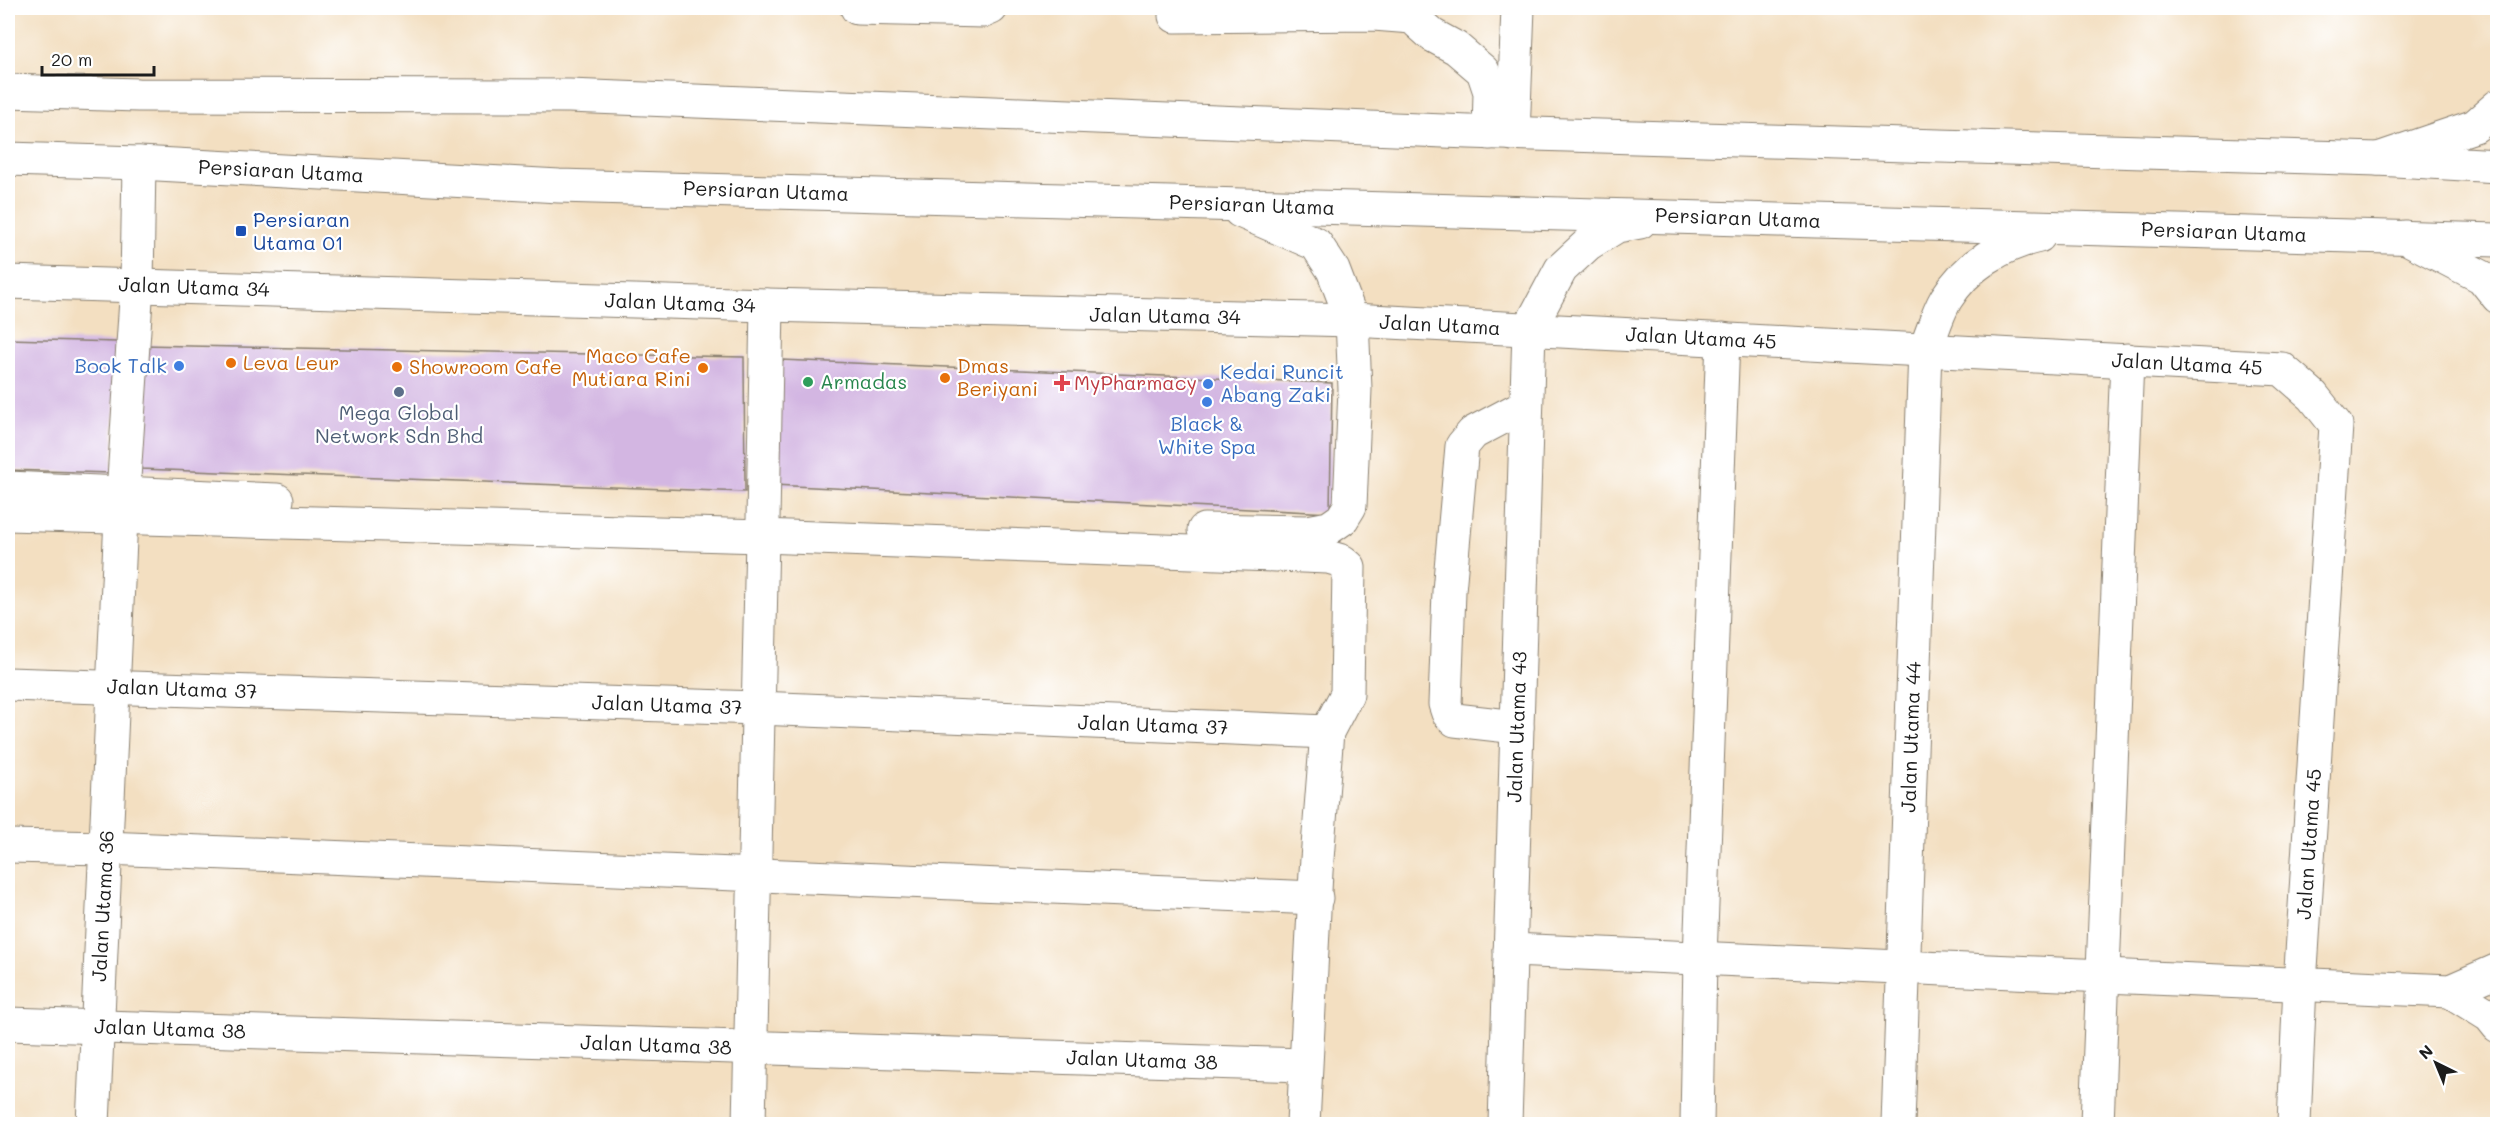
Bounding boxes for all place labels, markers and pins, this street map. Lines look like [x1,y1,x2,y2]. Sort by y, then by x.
place label: Persiaran Utama 01 [253,206,350,255]
marker: Persiaran Utama 01 [234,224,248,238]
place label: Maco Cafe Mutiara Rini [572,342,691,391]
place label: Leva Leur [243,349,339,375]
place label: Book Talk [75,352,167,378]
place label: Dmas Beriyani [957,352,1038,401]
place label: Showroom Cafe [409,353,562,379]
marker: Leva Leur [224,356,238,370]
place label: Kedai Runcit Abang Zaki [1220,358,1344,407]
marker: Book Talk [172,359,186,373]
marker: Showroom Cafe [390,360,404,374]
marker: Maco Cafe Mutiara Rini [696,361,710,375]
place label: Armadas [820,368,907,394]
place label: MyPharmacy [1074,369,1197,395]
marker: Dmas Beriyani [938,371,952,385]
marker: Armadas [801,375,815,389]
marker: MyPharmacy [1055,376,1069,390]
marker: Kedai Runcit Abang Zaki [1201,377,1215,391]
marker: Mega Global Network Sdn Bhd [392,385,406,399]
marker: Black & White Spa [1200,395,1214,409]
place label: Mega Global Network Sdn Bhd [315,399,483,448]
place label: Black & White Spa [1158,410,1256,459]

